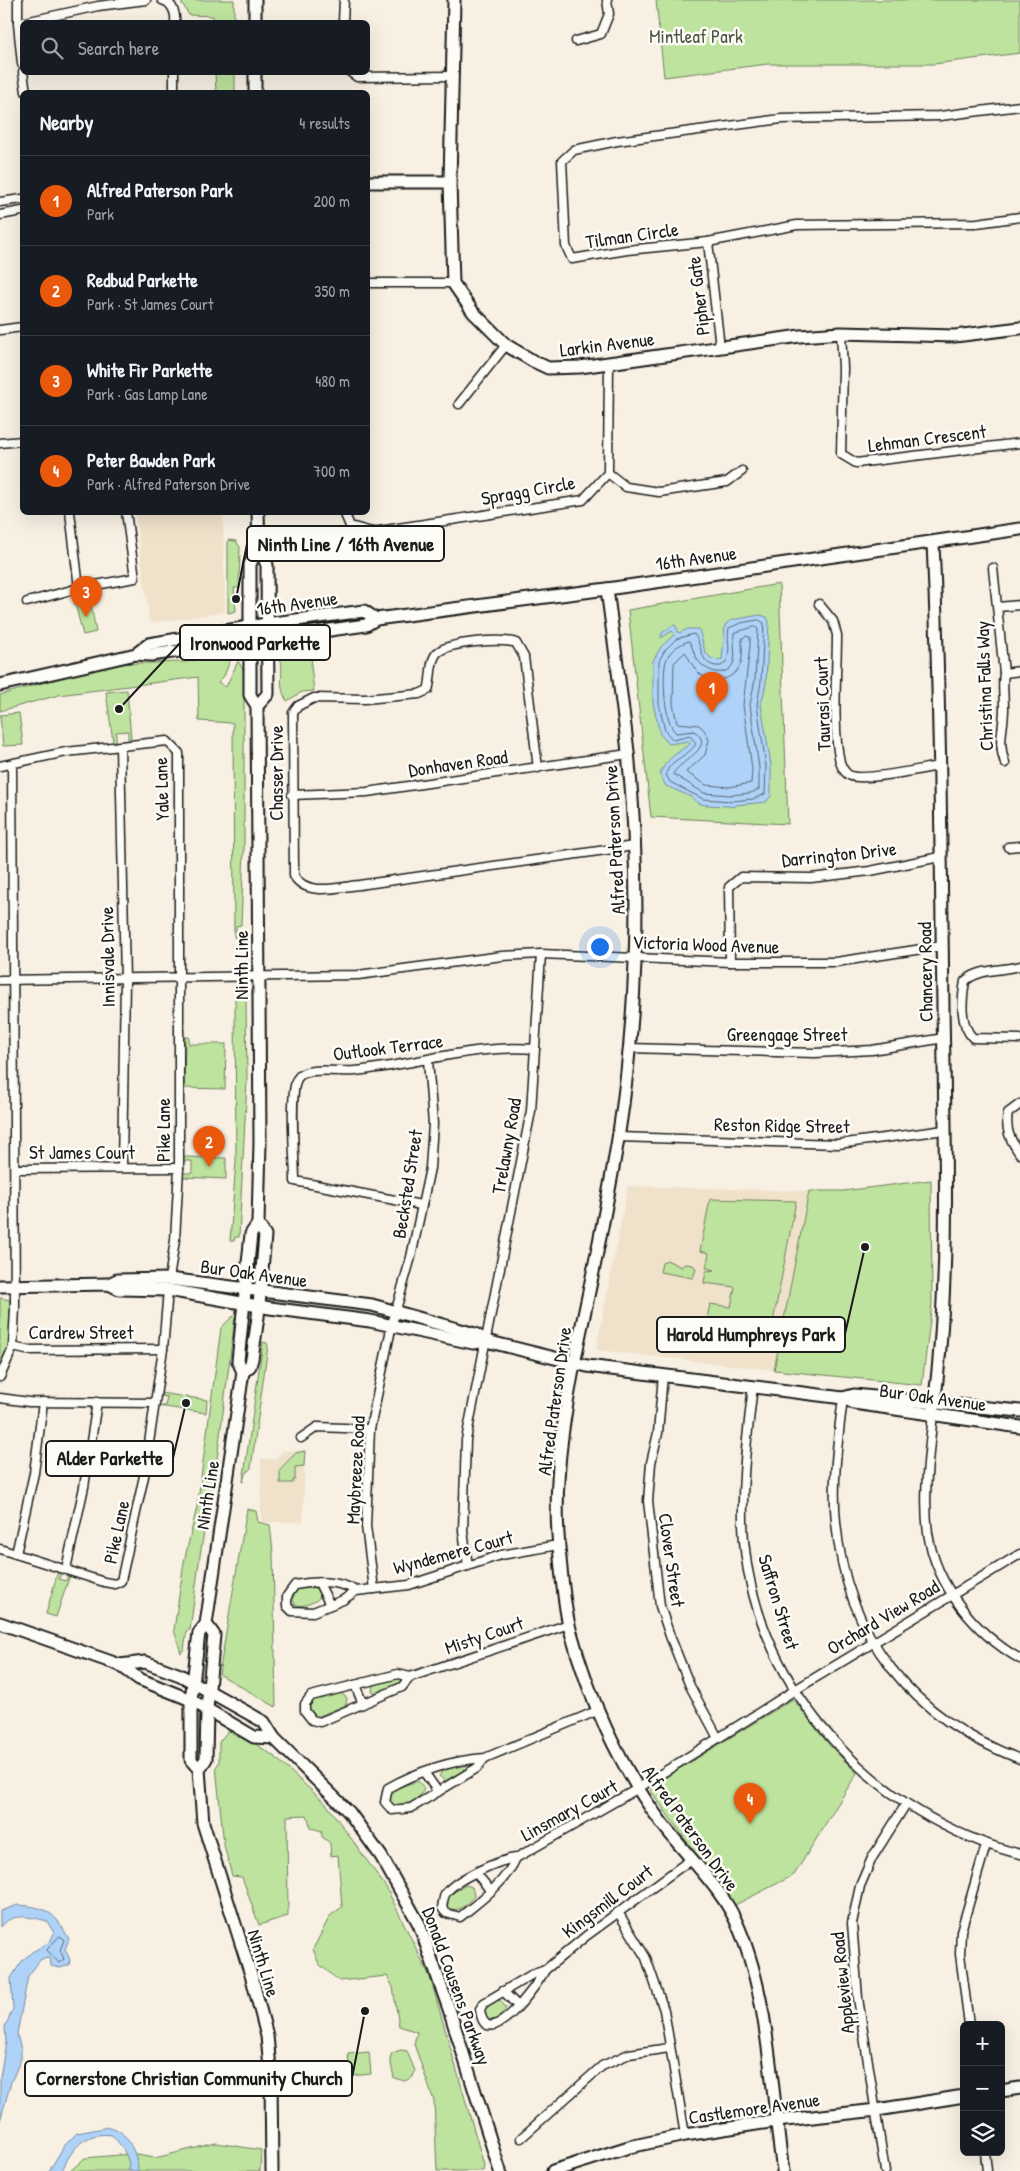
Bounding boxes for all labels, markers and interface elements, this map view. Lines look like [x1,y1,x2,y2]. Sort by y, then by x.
search box [20,20,370,75]
park label: Mintleaf Park [649,23,743,49]
icon: search [38,34,66,62]
text: Search here [78,35,159,61]
text: Nearby [40,108,93,137]
text: 4 results [299,112,350,134]
text: Alfred Paterson Park [87,177,233,203]
text: 1 [53,190,59,212]
text: 200 m [314,190,350,212]
text: Park [87,203,114,225]
street label: Tilman Circle [584,216,681,254]
street label: Pipher Gate [680,255,716,337]
text: Redbud Parkette [87,267,198,293]
text: 2 [52,280,60,302]
text: 350 m [314,280,350,302]
text: Park · St James Court [87,293,213,315]
street label: Larkin Avenue [558,325,656,363]
text: White Fir Parkette [87,357,212,383]
text: 3 [52,370,60,392]
text: 480 m [315,370,350,392]
text: Park · Gas Lamp Lane [87,383,208,405]
street label: Lehman Crescent [867,418,988,458]
text: Peter Bawden Park [87,447,215,473]
text: 4 [53,460,59,482]
text: 700 m [313,460,350,482]
street label: Spragg Circle [479,469,577,511]
text: Park · Alfred Paterson Drive [87,473,250,495]
callout: Ninth Line / 16th Avenue [247,526,444,561]
text: Ninth Line / 16th Avenue [258,530,434,557]
street label: 16th Avenue [654,539,739,577]
pin: 3 [70,576,102,617]
street label: 16th Avenue [255,584,340,622]
street label: Christina Falls Way [969,621,999,751]
callout: Ironwood Parkette [180,625,330,660]
text: Ironwood Parkette [190,629,320,656]
street label: Taurasi Court [807,656,837,752]
pin: 1 [696,672,728,713]
street label: Chasser Drive [263,725,289,821]
street label: Donhaven Road [407,743,510,783]
street label: Yale Lane [147,756,175,821]
street label: Alfred Paterson Drive [597,764,631,915]
street label: Darrington Drive [780,835,898,873]
street label: Innisvale Drive [93,906,121,1008]
street label: Chancery Road [911,921,939,1022]
street label: Victoria Wood Avenue [632,928,780,960]
street label: Ninth Line [228,930,254,1000]
your location [587,934,613,960]
street label: Greengage Street [727,1021,848,1047]
street label: Outlook Terrace [331,1027,445,1067]
street label: Trelawny Road [485,1095,527,1196]
street label: Pike Lane [150,1098,176,1162]
street label: Reston Ridge Street [714,1111,850,1139]
pin: 2 [193,1126,225,1167]
street label: Becksted Street [386,1127,429,1240]
street label: St James Court [29,1139,135,1165]
street label: Bur Oak Avenue [199,1253,309,1293]
callout: Harold Humphreys Park [657,1317,845,1352]
street label: Cardrew Street [29,1319,134,1345]
text: Harold Humphreys Park [667,1320,836,1348]
street label: Alfred Paterson Drive [531,1325,577,1477]
street label: Bur Oak Avenue [878,1377,988,1417]
street label: Maybreeze Road [339,1415,371,1525]
callout: Alder Parkette [46,1441,173,1476]
text: Alder Parkette [57,1444,163,1471]
street label: Ninth Line [189,1458,225,1531]
street label: Pike Lane [97,1498,135,1566]
street label: Clover Street [653,1512,691,1609]
street label: Wyndemere Court [390,1523,516,1580]
street label: Saffron Street [752,1551,806,1653]
street label: Orchard View Road [822,1573,944,1661]
street label: Misty Court [441,1609,527,1661]
street label: Alfred Paterson Drive [637,1760,746,1896]
street label: Linsmary Court [516,1773,622,1847]
pin: 4 [734,1783,766,1824]
street label: Kingsmill Court [556,1858,658,1944]
street label: Donald Cousens Parkway [416,1903,498,2069]
street label: Ninth Line [241,1926,287,2000]
street label: Appleview Road [824,1930,860,2035]
map controls [960,2021,1005,2156]
button: + [960,2021,1005,2066]
callout: Cornerstone Christian Community Church [25,2061,352,2096]
text: Cornerstone Christian Community Church [36,2064,343,2092]
button: − [960,2066,1005,2111]
street label: Castlemore Avenue [687,2086,822,2130]
button: layers [960,2111,1005,2156]

